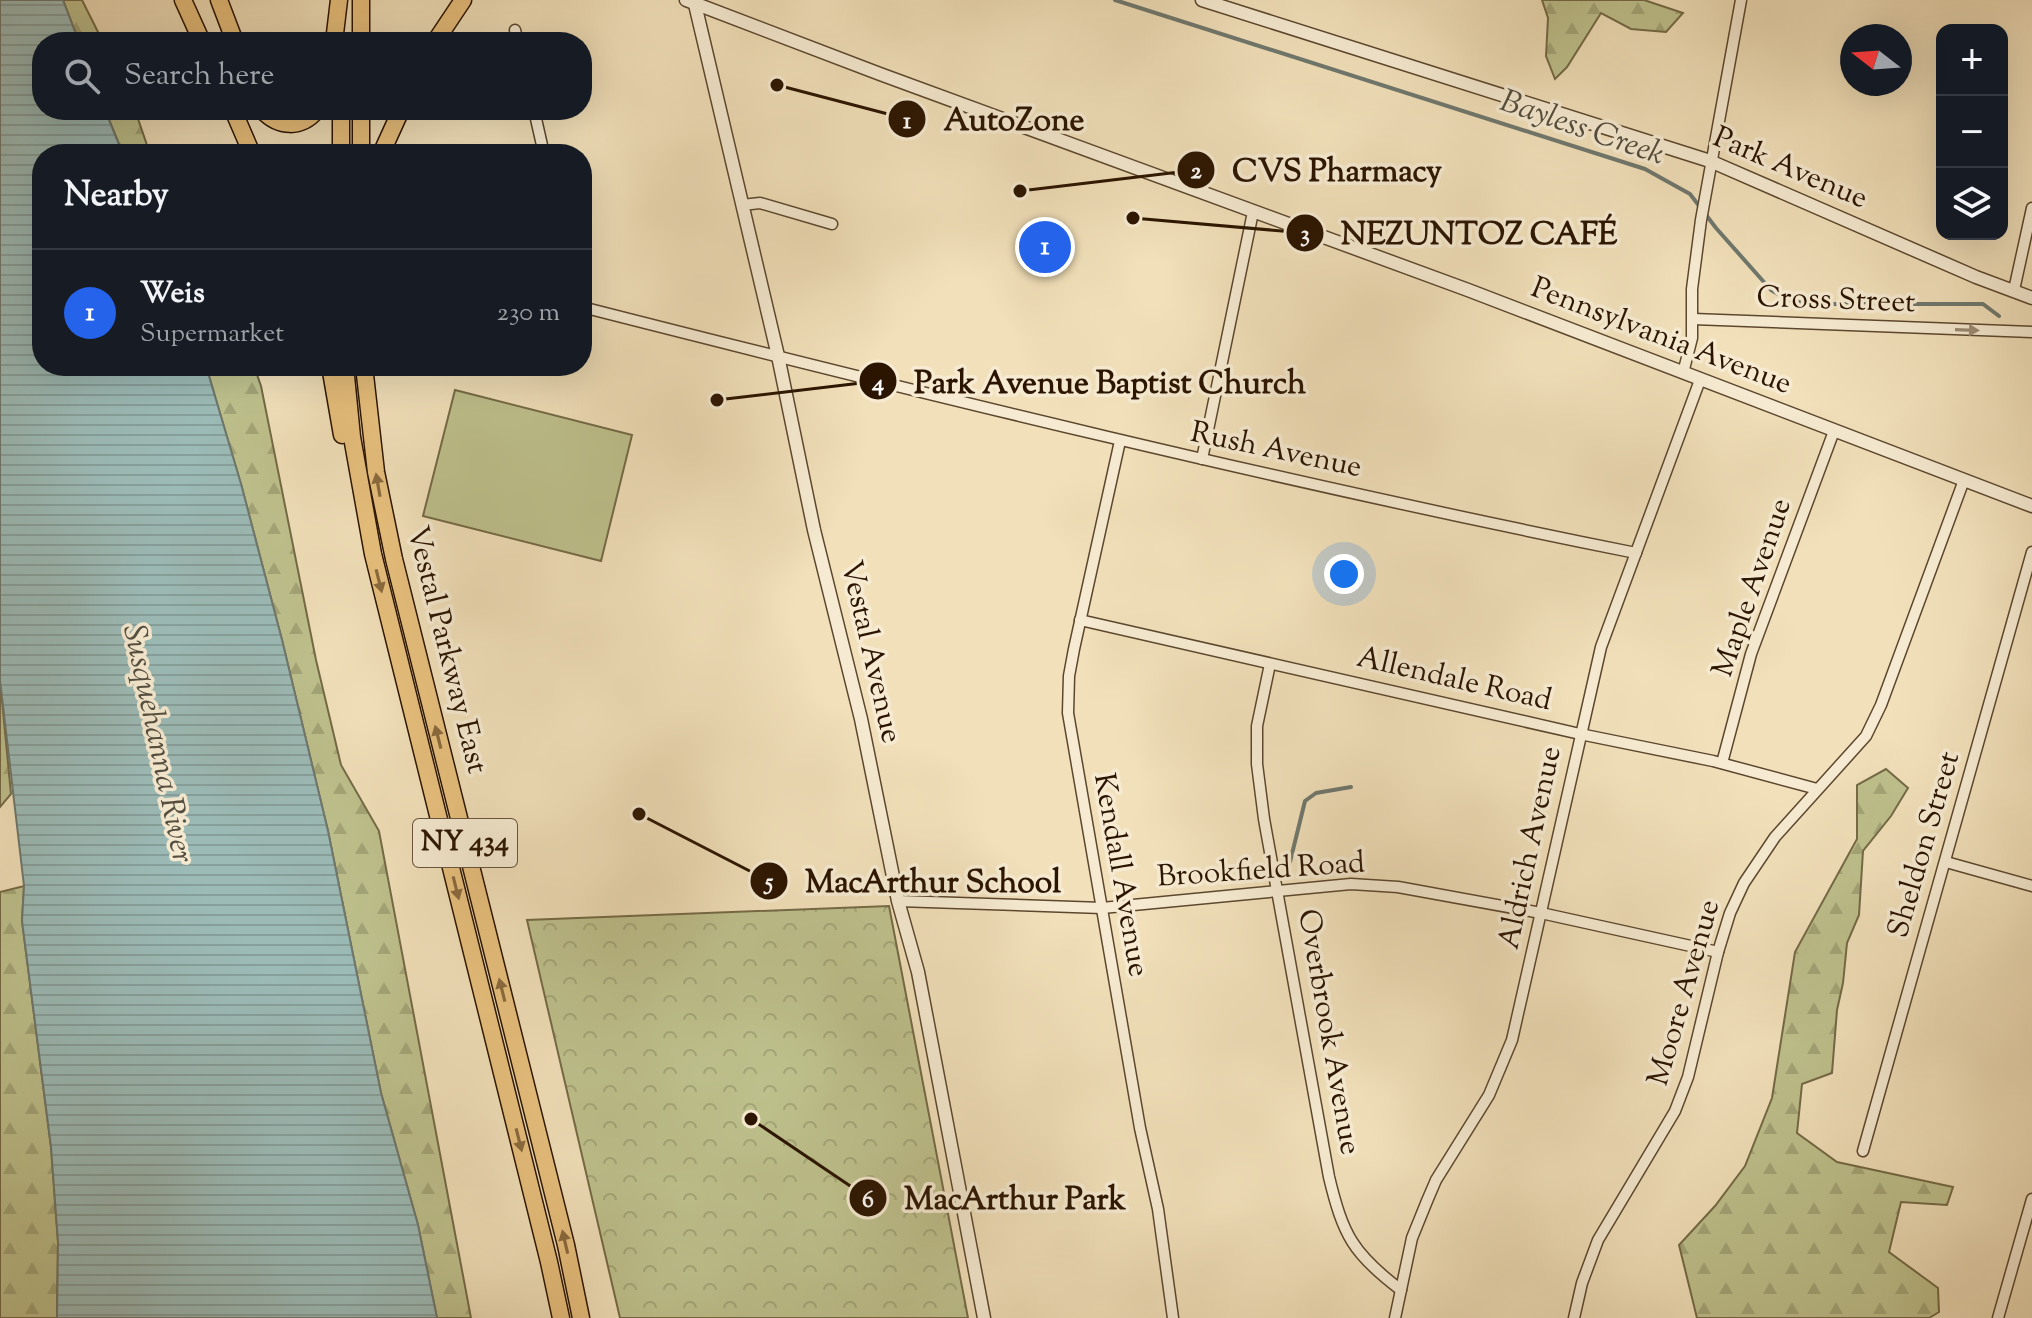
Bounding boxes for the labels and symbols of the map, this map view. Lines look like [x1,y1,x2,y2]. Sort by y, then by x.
north arrow [1840,24,1912,96]
water label: Bayless Creek [1494,79,1670,179]
callout: AutoZone [887,91,1100,147]
text: AutoZone [944,99,1084,145]
text: 1 [903,105,912,139]
street label: Park Avenue [1706,117,1874,221]
callout: CVS Pharmacy [1176,142,1458,198]
text: CVS Pharmacy [1232,150,1442,196]
text: 2 [1190,155,1202,189]
callout: NEZUNTOZ CAFÉ [1285,205,1633,261]
text: NEZUNTOZ CAFÉ [1341,213,1618,259]
pin: 1 [1019,217,1071,277]
text: 3 [1300,218,1310,252]
street label: Pennsylvania Avenue [1524,267,1798,407]
street label: Cross Street [1756,277,1916,325]
one-way arrow [1955,323,1980,336]
callout: Park Avenue Baptist Church [858,353,1322,409]
text: Park Avenue Baptist Church [914,362,1306,408]
text: 4 [871,367,884,401]
street label: Rush Avenue [1186,412,1366,490]
one-way arrow [372,472,384,497]
street label: Maple Avenue [1702,493,1804,683]
street label: Vestal Parkway East [394,522,498,778]
your location [1324,554,1364,594]
street label: Vestal Avenue [828,556,912,748]
one-way arrow [374,569,386,594]
water label: Susquehanna River [109,621,205,867]
street label: Allendale Road [1352,637,1556,723]
one-way arrow [432,725,444,750]
street label: Aldrich Avenue [1489,743,1573,953]
street label: Sheldon Street [1878,747,1972,943]
street label: Kendall Avenue [1081,770,1159,980]
road number: NY 434 [413,819,517,867]
street label: Brookfield Road [1156,842,1366,900]
callout: MacArthur School [749,853,1077,909]
text: MacArthur School [805,861,1061,907]
text: 5 [763,866,774,900]
one-way arrow [450,875,462,900]
street label: Moore Avenue [1638,895,1732,1091]
street label: Overbrook Avenue [1285,906,1371,1158]
one-way arrow [495,977,507,1002]
one-way arrow [513,1127,525,1152]
callout: MacArthur Park [848,1170,1142,1226]
text: MacArthur Park [904,1178,1126,1224]
text: 6 [862,1184,874,1218]
one-way arrow [558,1229,571,1254]

